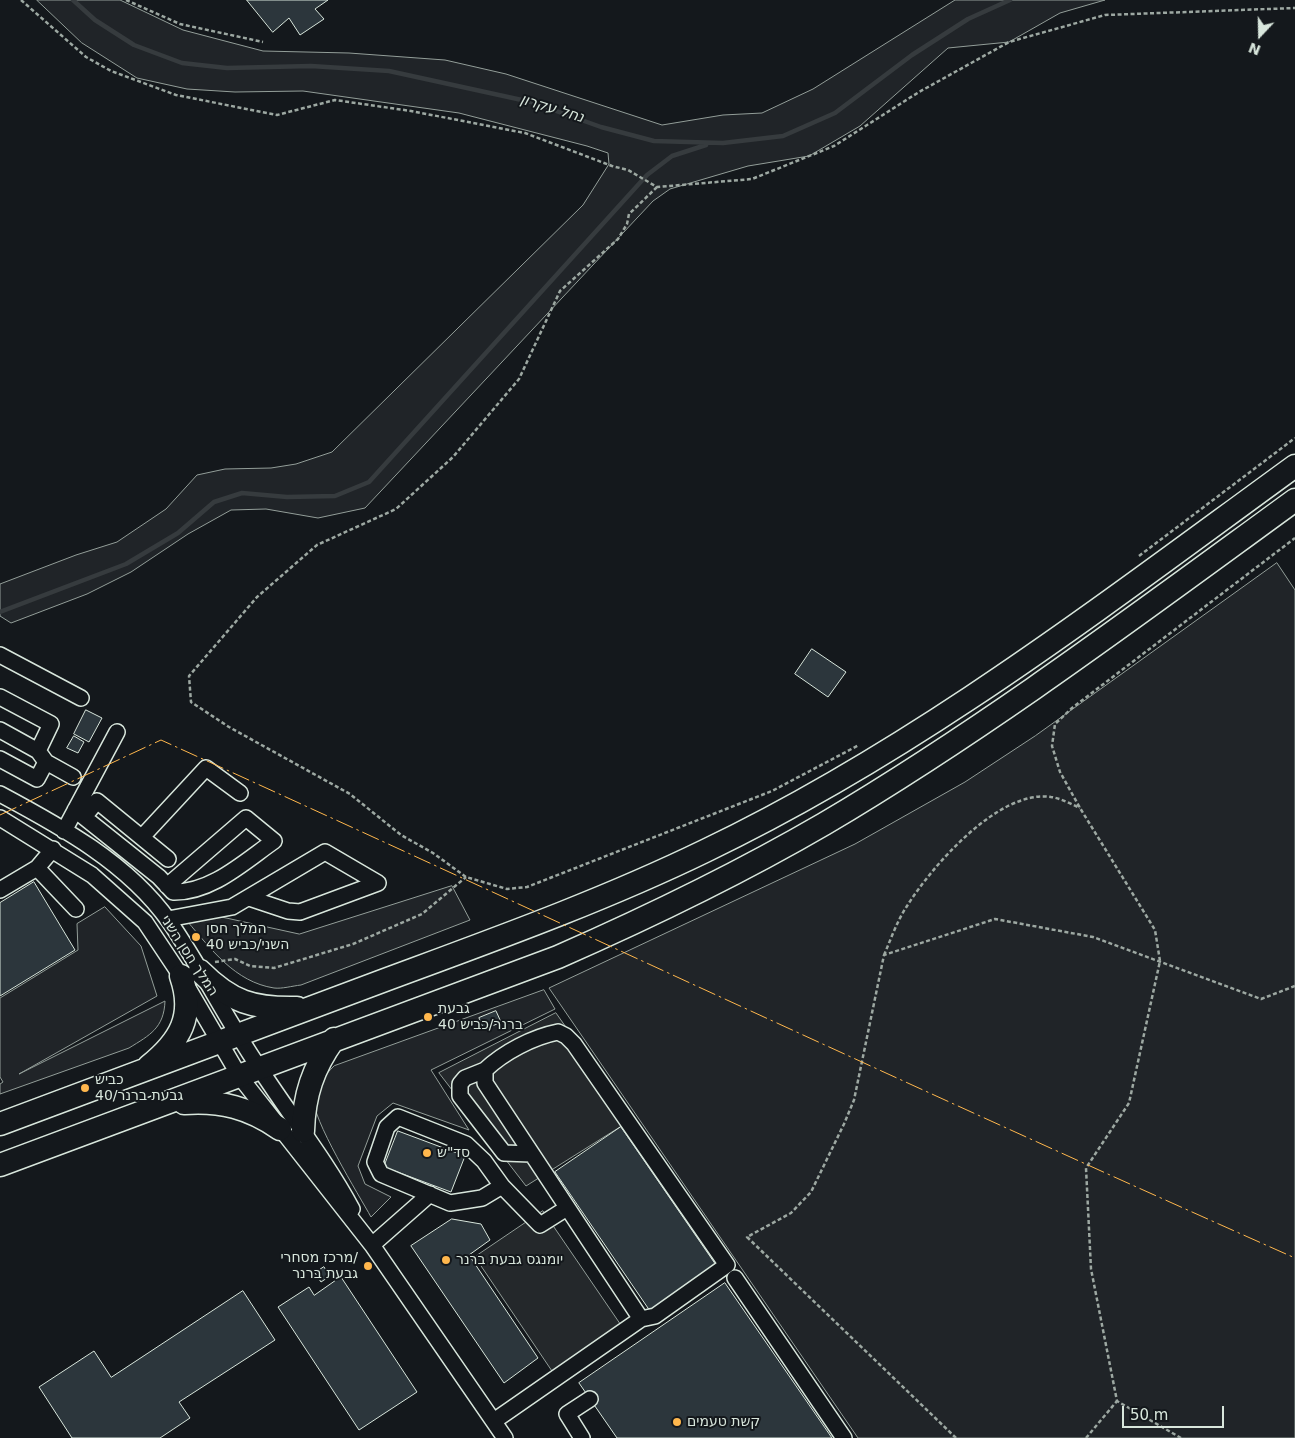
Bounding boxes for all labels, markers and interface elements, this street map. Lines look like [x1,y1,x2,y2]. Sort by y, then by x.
north arrow [1235,10,1285,60]
text: N [1246,39,1263,59]
water label: נחל עקרון [518,91,586,127]
street label: המלך חסן השני [157,912,221,1000]
place label: המלך חסן השני/כביש 40 [206,921,289,954]
marker: המלך חסן השני/כביש 40 [190,931,202,943]
place label: גבעת ברנר/כביש 40 [438,1001,523,1034]
marker: גבעת ברנר/כביש 40 [422,1011,434,1023]
place label: כביש 40/גבעת ברנר [95,1072,183,1104]
marker: כביש 40/גבעת ברנר [79,1082,91,1094]
place label: סד"ש [437,1145,470,1161]
marker: סד"ש [421,1147,433,1159]
place label: מרכז מסחרי/ גבעת ברנר [280,1250,358,1282]
place label: יומנגס גבעת ברנר [456,1252,563,1268]
marker: יומנגס גבעת ברנר [440,1254,452,1266]
marker: מרכז מסחרי/ גבעת ברנר [362,1260,374,1272]
scale bar [1125,1396,1228,1428]
text: 50 m [1130,1406,1168,1424]
place label: קשת טעמים [687,1414,760,1430]
marker: קשת טעמים [671,1416,683,1428]

